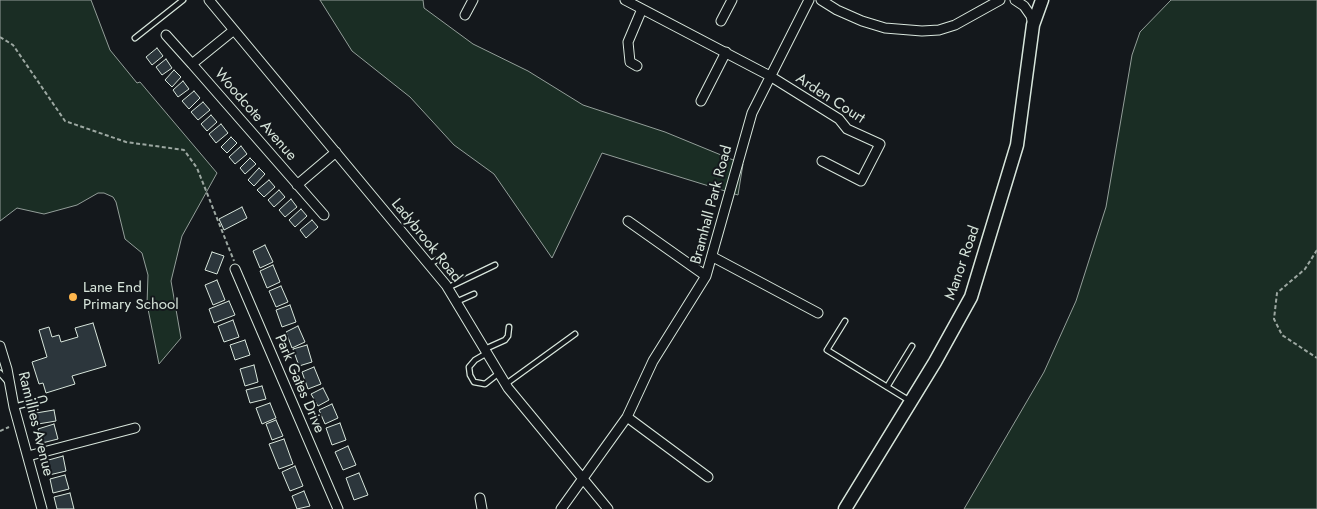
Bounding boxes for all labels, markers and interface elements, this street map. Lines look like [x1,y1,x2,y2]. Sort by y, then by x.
street label: Woodcote Avenue [210,65,300,165]
street label: Arden Court [792,70,868,128]
street label: Bramhall Park Road [687,144,737,266]
street label: Ladybrook Road [387,196,465,286]
street label: Manor Road [942,223,984,303]
place label: Lane End Primary School [83,279,179,314]
marker: Lane End Primary School [67,291,79,303]
street label: Park Gates Drive [270,332,328,436]
street label: Ramillies Avenue [13,370,57,478]

